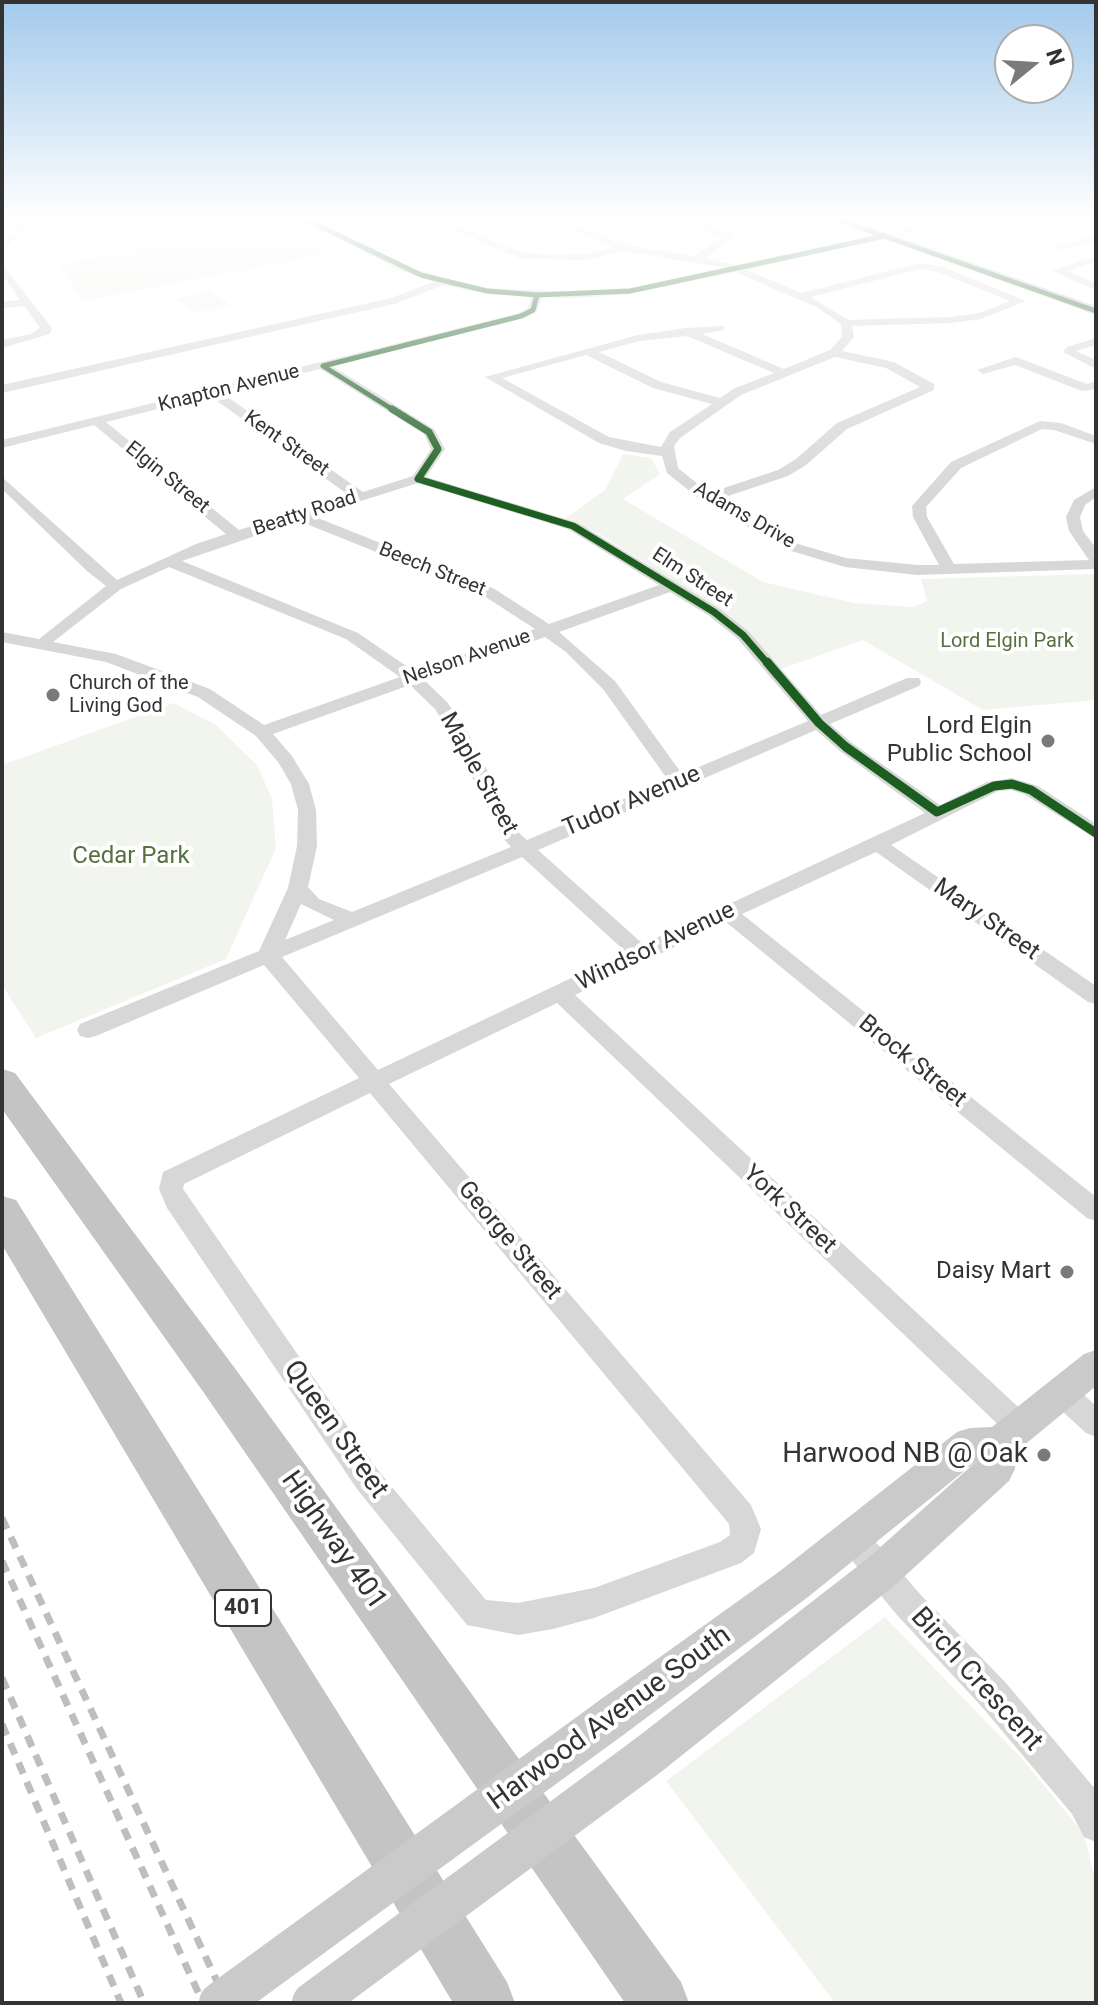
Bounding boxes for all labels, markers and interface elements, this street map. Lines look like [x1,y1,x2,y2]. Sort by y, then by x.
north arrow [994,24,1074,104]
text: N [1041,46,1070,68]
street label: Knapton Avenue [156,360,302,418]
street label: Kent Street [239,406,333,482]
street label: Elgin Street [120,437,214,519]
street label: Adams Drive [689,477,799,555]
street label: Beatty Road [250,486,360,542]
street label: Beech Street [375,538,489,602]
street label: Elm Street [647,543,737,613]
street label: Nelson Avenue [400,625,534,691]
park label: Lord Elgin Park [940,630,1074,654]
place label: Church of the Living God [69,672,189,719]
marker: Church of the Living God [44,686,62,704]
street label: Maple Street [433,708,523,840]
place label: Lord Elgin Public School [887,713,1032,769]
marker: Lord Elgin Public School [1039,732,1057,750]
street label: Tudor Avenue [559,760,705,844]
park label: Cedar Park [72,843,190,871]
street label: Mary Street [927,873,1045,967]
street label: Windsor Avenue [572,896,740,998]
street label: Brock Street [852,1010,972,1114]
street label: York Street [736,1160,842,1260]
street label: George Street [451,1176,567,1306]
place label: Daisy Mart [936,1258,1051,1286]
marker: Daisy Mart [1058,1263,1076,1281]
street label: Queen Street [275,1355,395,1505]
place label: Harwood NB @ Oak [782,1438,1028,1472]
marker: Harwood NB @ Oak [1035,1446,1053,1464]
street label: Highway 401 [273,1465,393,1617]
road number: 401 [215,1590,271,1626]
street label: Birch Crescent [903,1601,1049,1759]
street label: Harwood Avenue South [482,1620,738,1818]

